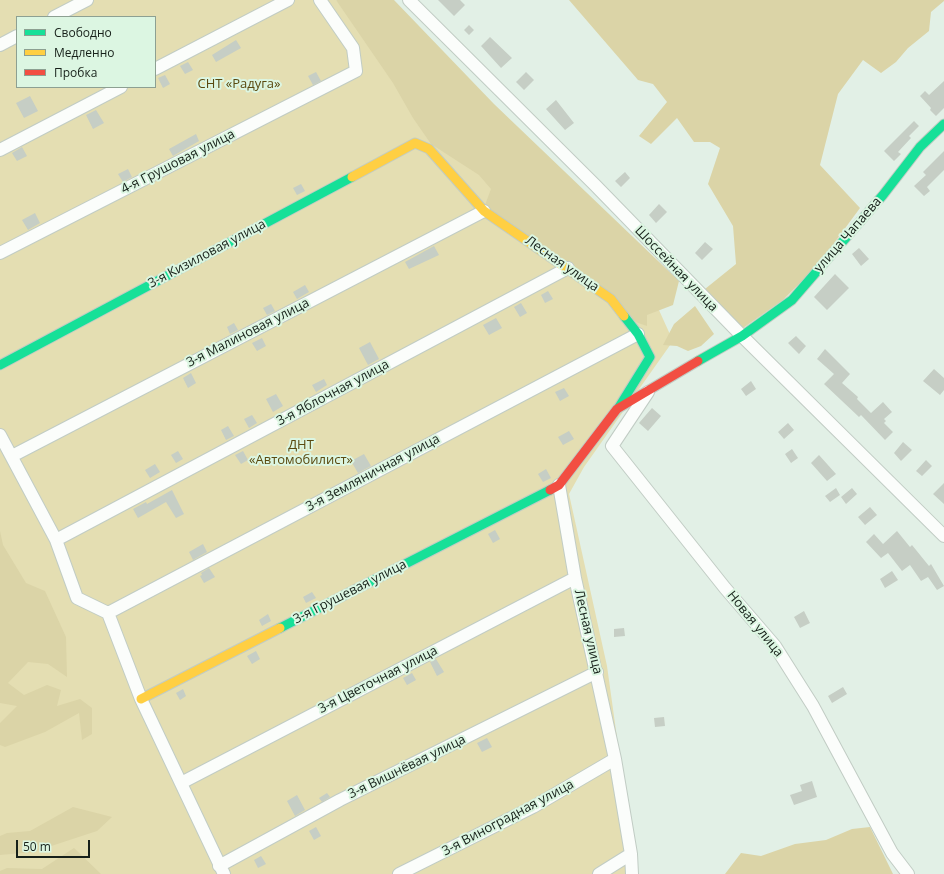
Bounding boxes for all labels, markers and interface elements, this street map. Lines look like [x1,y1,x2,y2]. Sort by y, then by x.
legend [16,16,156,88]
text: Свободно [54,24,112,41]
text: Медленно [54,44,114,61]
text: Пробка [54,64,97,81]
park label: СНТ «Радуга» [197,76,281,92]
street label: 4-я Грушовая улица [118,127,238,197]
street label: улица Чапаева [811,194,885,276]
street label: 3-я Кизиловая улица [145,216,269,292]
street label: Шоссейная улица [631,223,721,315]
street label: Лесная улица [522,233,602,295]
street label: 3-я Малиновая улица [184,295,312,371]
street label: 3-я Яблочная улица [274,357,392,429]
street label: 3-я Земляничная улица [303,431,443,515]
park label: ДНТ «Автомобилист» [249,437,353,468]
street label: 3-я Грушевая улица [291,557,409,627]
street label: Лесная улица [571,588,605,676]
street label: Новая улица [724,588,786,660]
street label: 3-я Цветочная улица [316,643,440,717]
street label: 3-я Вишнёвая улица [346,732,468,802]
street label: 3-я Виноградная улица [440,777,576,859]
scale bar [18,832,92,858]
text: 50 m [23,838,51,855]

